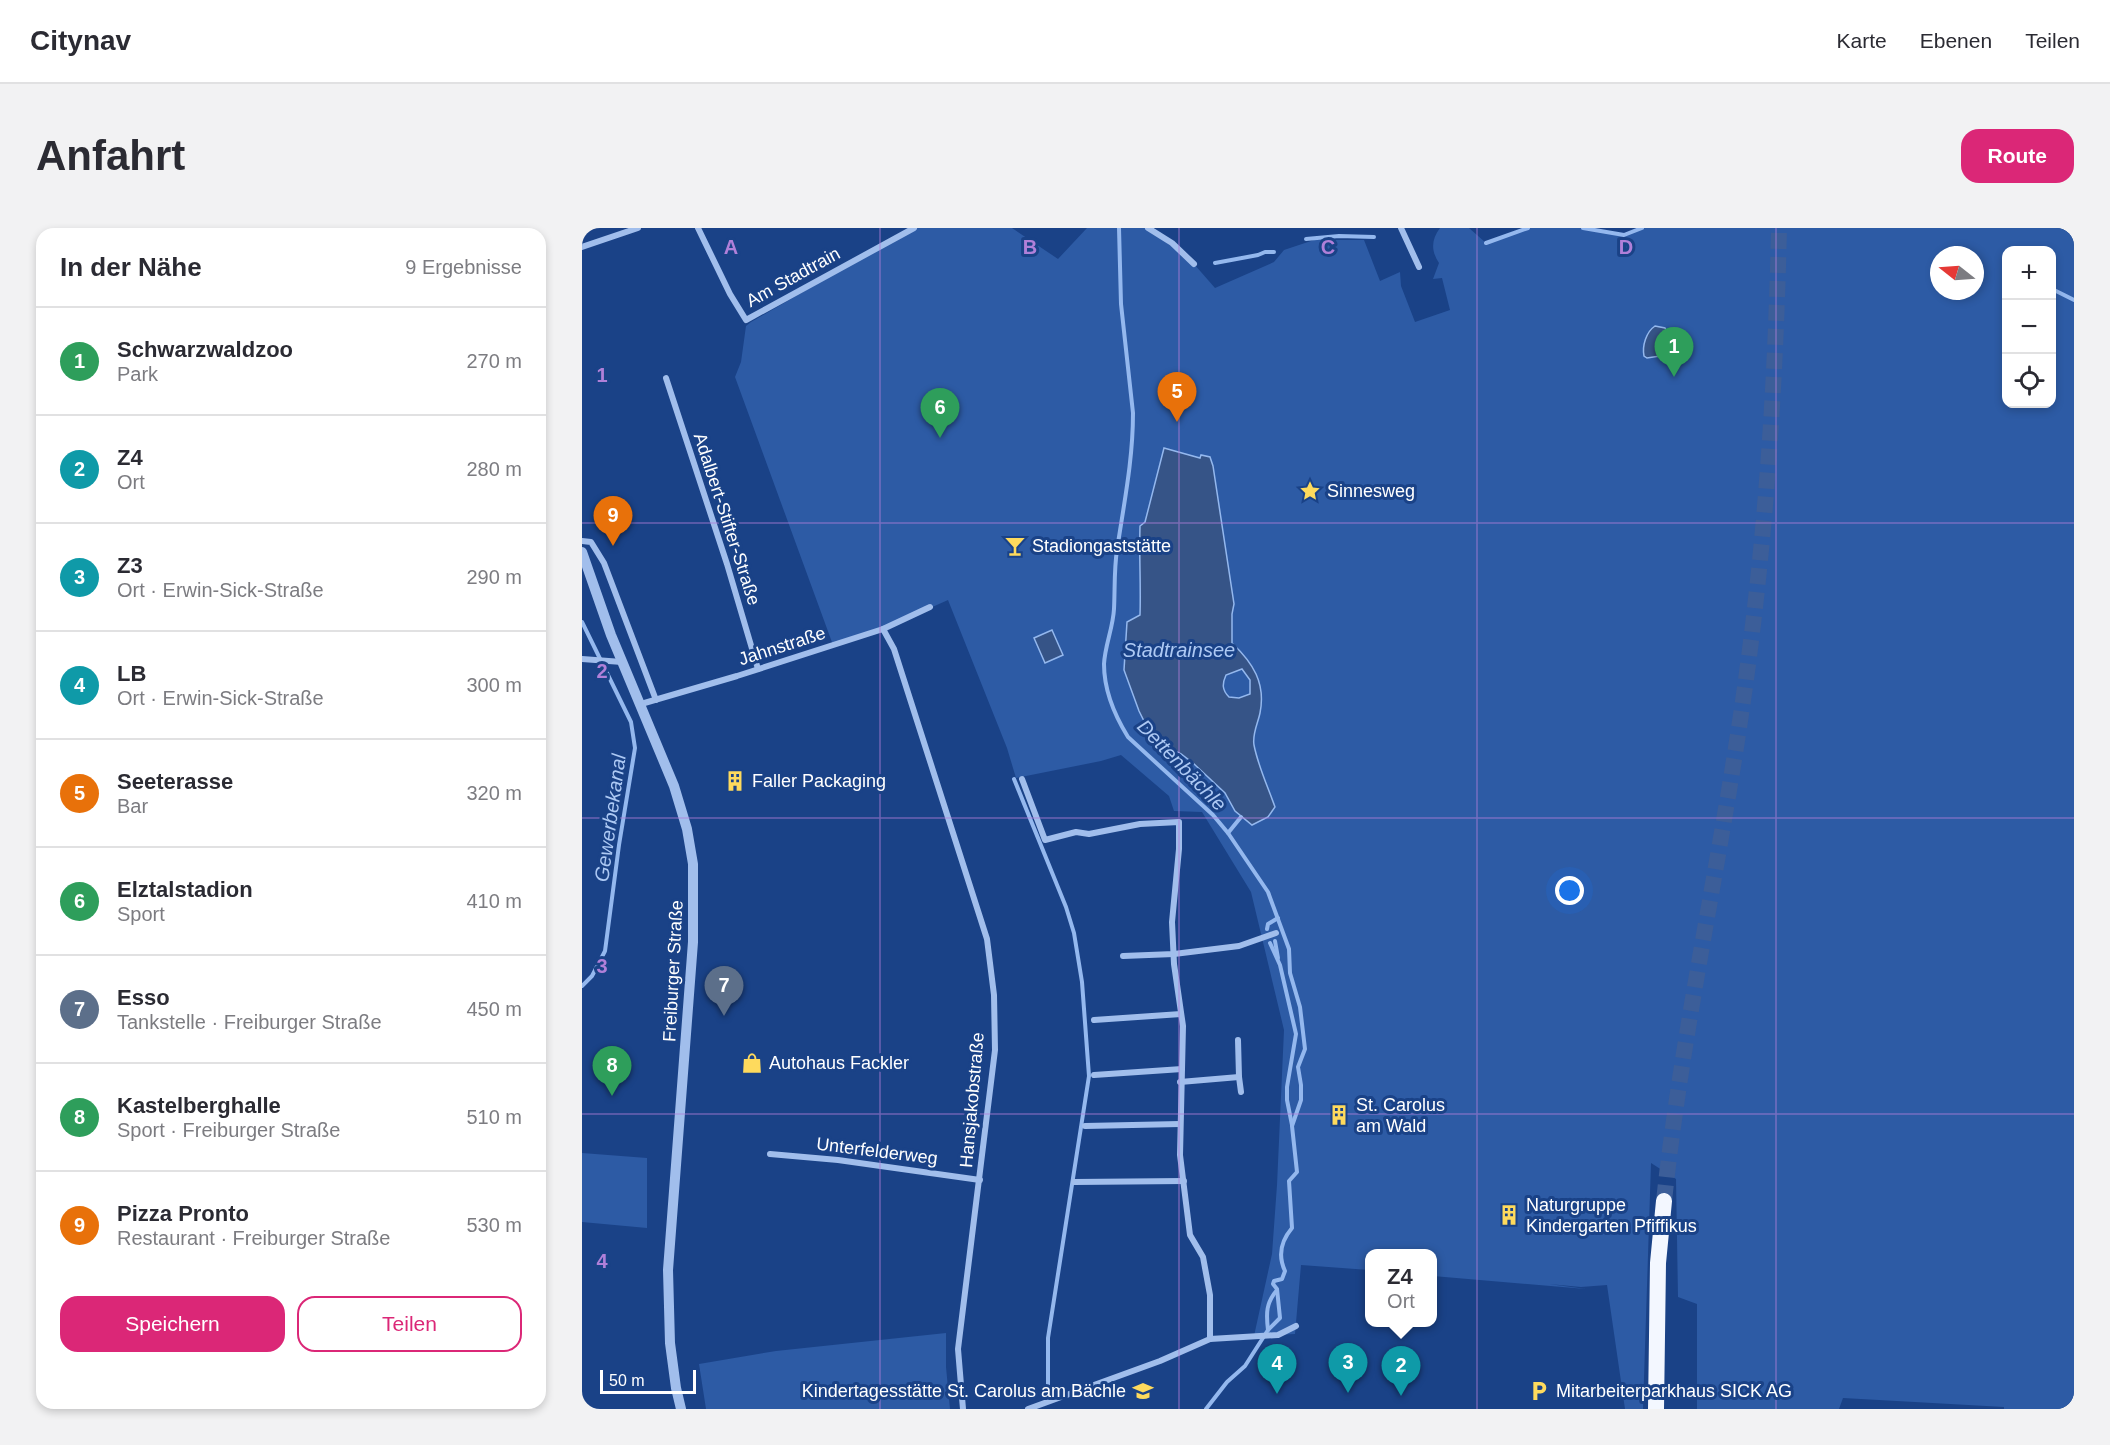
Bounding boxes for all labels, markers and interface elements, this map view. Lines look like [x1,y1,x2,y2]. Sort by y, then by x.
text: Citynav [30,25,131,56]
text: Karte [1837,29,1887,52]
text: Ebenen [1920,29,1992,52]
text: Teilen [2025,29,2080,52]
button: Route [1961,129,2074,183]
text: Anfahrt [36,132,185,179]
text: A [724,236,738,258]
text: B [1023,236,1037,258]
text: C [1321,236,1335,258]
text: D [1619,236,1633,258]
street label: Am Stadtrain [743,243,843,311]
north arrow [1930,246,1984,300]
map controls [2002,246,2056,408]
button: + [2002,246,2056,300]
text: In der Nähe [60,252,202,282]
text: 9 Ergebnisse [405,256,522,278]
button: − [2002,300,2056,354]
pin: 1 [1654,328,1694,377]
text: Schwarzwaldzoo [117,337,293,362]
text: 1 [74,350,85,372]
text: 270 m [466,350,522,372]
button: locate [2002,354,2056,408]
text: Park [117,363,158,385]
text: 1 [596,364,608,386]
pin: 5 [1158,372,1196,422]
pin: 6 [920,388,960,438]
street label: Adalbert-Stifter-Straße [690,430,764,608]
text: Z4 [117,445,143,470]
text: 2 [74,458,85,480]
text: 280 m [466,458,522,480]
text: Ort [117,471,145,493]
place icon: Sinnesweg [1298,479,1322,503]
place label: Sinnesweg [1327,481,1415,501]
pin: 9 [594,496,633,546]
bar icon: Stadiongaststätte [1003,534,1027,558]
place label: Stadiongaststätte [1032,536,1171,556]
text: Z3 [117,553,143,578]
text: 3 [74,566,85,588]
text: 290 m [466,566,522,588]
text: Ort · Erwin-Sick-Straße [117,579,324,601]
street label: Jahnstraße [736,623,828,669]
water label: Stadtrainsee [1123,639,1235,661]
text: 2 [596,660,608,682]
text: LB [117,661,146,686]
text: 4 [74,674,85,696]
text: 300 m [466,674,522,696]
text: Ort · Erwin-Sick-Straße [117,687,324,709]
water label: Dettenbächle [1133,715,1231,815]
water label: Gewerbekanal [590,752,630,883]
text: Seeterasse [117,769,233,794]
building icon: Faller Packaging [723,769,747,793]
place label: Faller Packaging [752,771,886,791]
text: 5 [74,782,85,804]
text: 320 m [466,782,522,804]
text: Bar [117,795,148,817]
your location [1555,876,1584,905]
text: Elztalstadion [117,877,253,902]
text: 6 [74,890,85,912]
text: 410 m [466,890,522,912]
street label: Freiburger Straße [659,900,687,1042]
text: Sport [117,903,165,925]
text: 3 [596,955,608,977]
pin: 7 [704,966,744,1016]
text: Esso [117,985,170,1010]
text: 7 [74,998,85,1020]
text: 450 m [466,998,522,1020]
text: Tankstelle · Freiburger Straße [117,1011,382,1033]
street label: Hansjakobstraße [956,1031,988,1169]
pin: 8 [592,1046,632,1096]
shop icon: Autohaus Fackler [740,1051,764,1075]
place label: Autohaus Fackler [769,1053,909,1073]
text: Kastelberghalle [117,1093,281,1118]
place label: St. Carolus am Wald [1356,1095,1445,1136]
building icon: St. Carolus am Wald [1327,1103,1351,1127]
text: 8 [74,1106,85,1128]
text: 510 m [466,1106,522,1128]
text: Sport · Freiburger Straße [117,1119,340,1141]
street label: Unterfelderweg [815,1134,939,1168]
place label: Naturgruppe Kindergarten Pfiffikus [1526,1195,1697,1236]
text: Pizza Pronto [117,1201,249,1226]
building icon: Naturgruppe Kindergarten Pfiffikus [1497,1203,1521,1227]
text: 9 [74,1214,85,1236]
text: 530 m [466,1214,522,1236]
text: Restaurant · Freiburger Straße [117,1227,390,1249]
popup [1365,1249,1437,1327]
text: 4 [596,1250,608,1272]
text: Z4 [1387,1264,1413,1289]
text: Ort [1387,1290,1415,1312]
button: Speichern [60,1296,285,1352]
button: Teilen [297,1296,522,1352]
pin: 4 [1258,1344,1296,1394]
pin: 3 [1328,1344,1368,1393]
pin: 2 [1382,1346,1420,1396]
scale bar [600,1367,696,1394]
text: 50 m [609,1372,645,1389]
school or university icon: Kindertagesstätte St. Carolus am Bächle [1131,1379,1155,1403]
parking icon: Mitarbeiterparkhaus SICK AG [1527,1379,1551,1403]
place label: Kindertagesstätte St. Carolus am Bächle [802,1381,1126,1401]
place label: Mitarbeiterparkhaus SICK AG [1556,1381,1792,1401]

